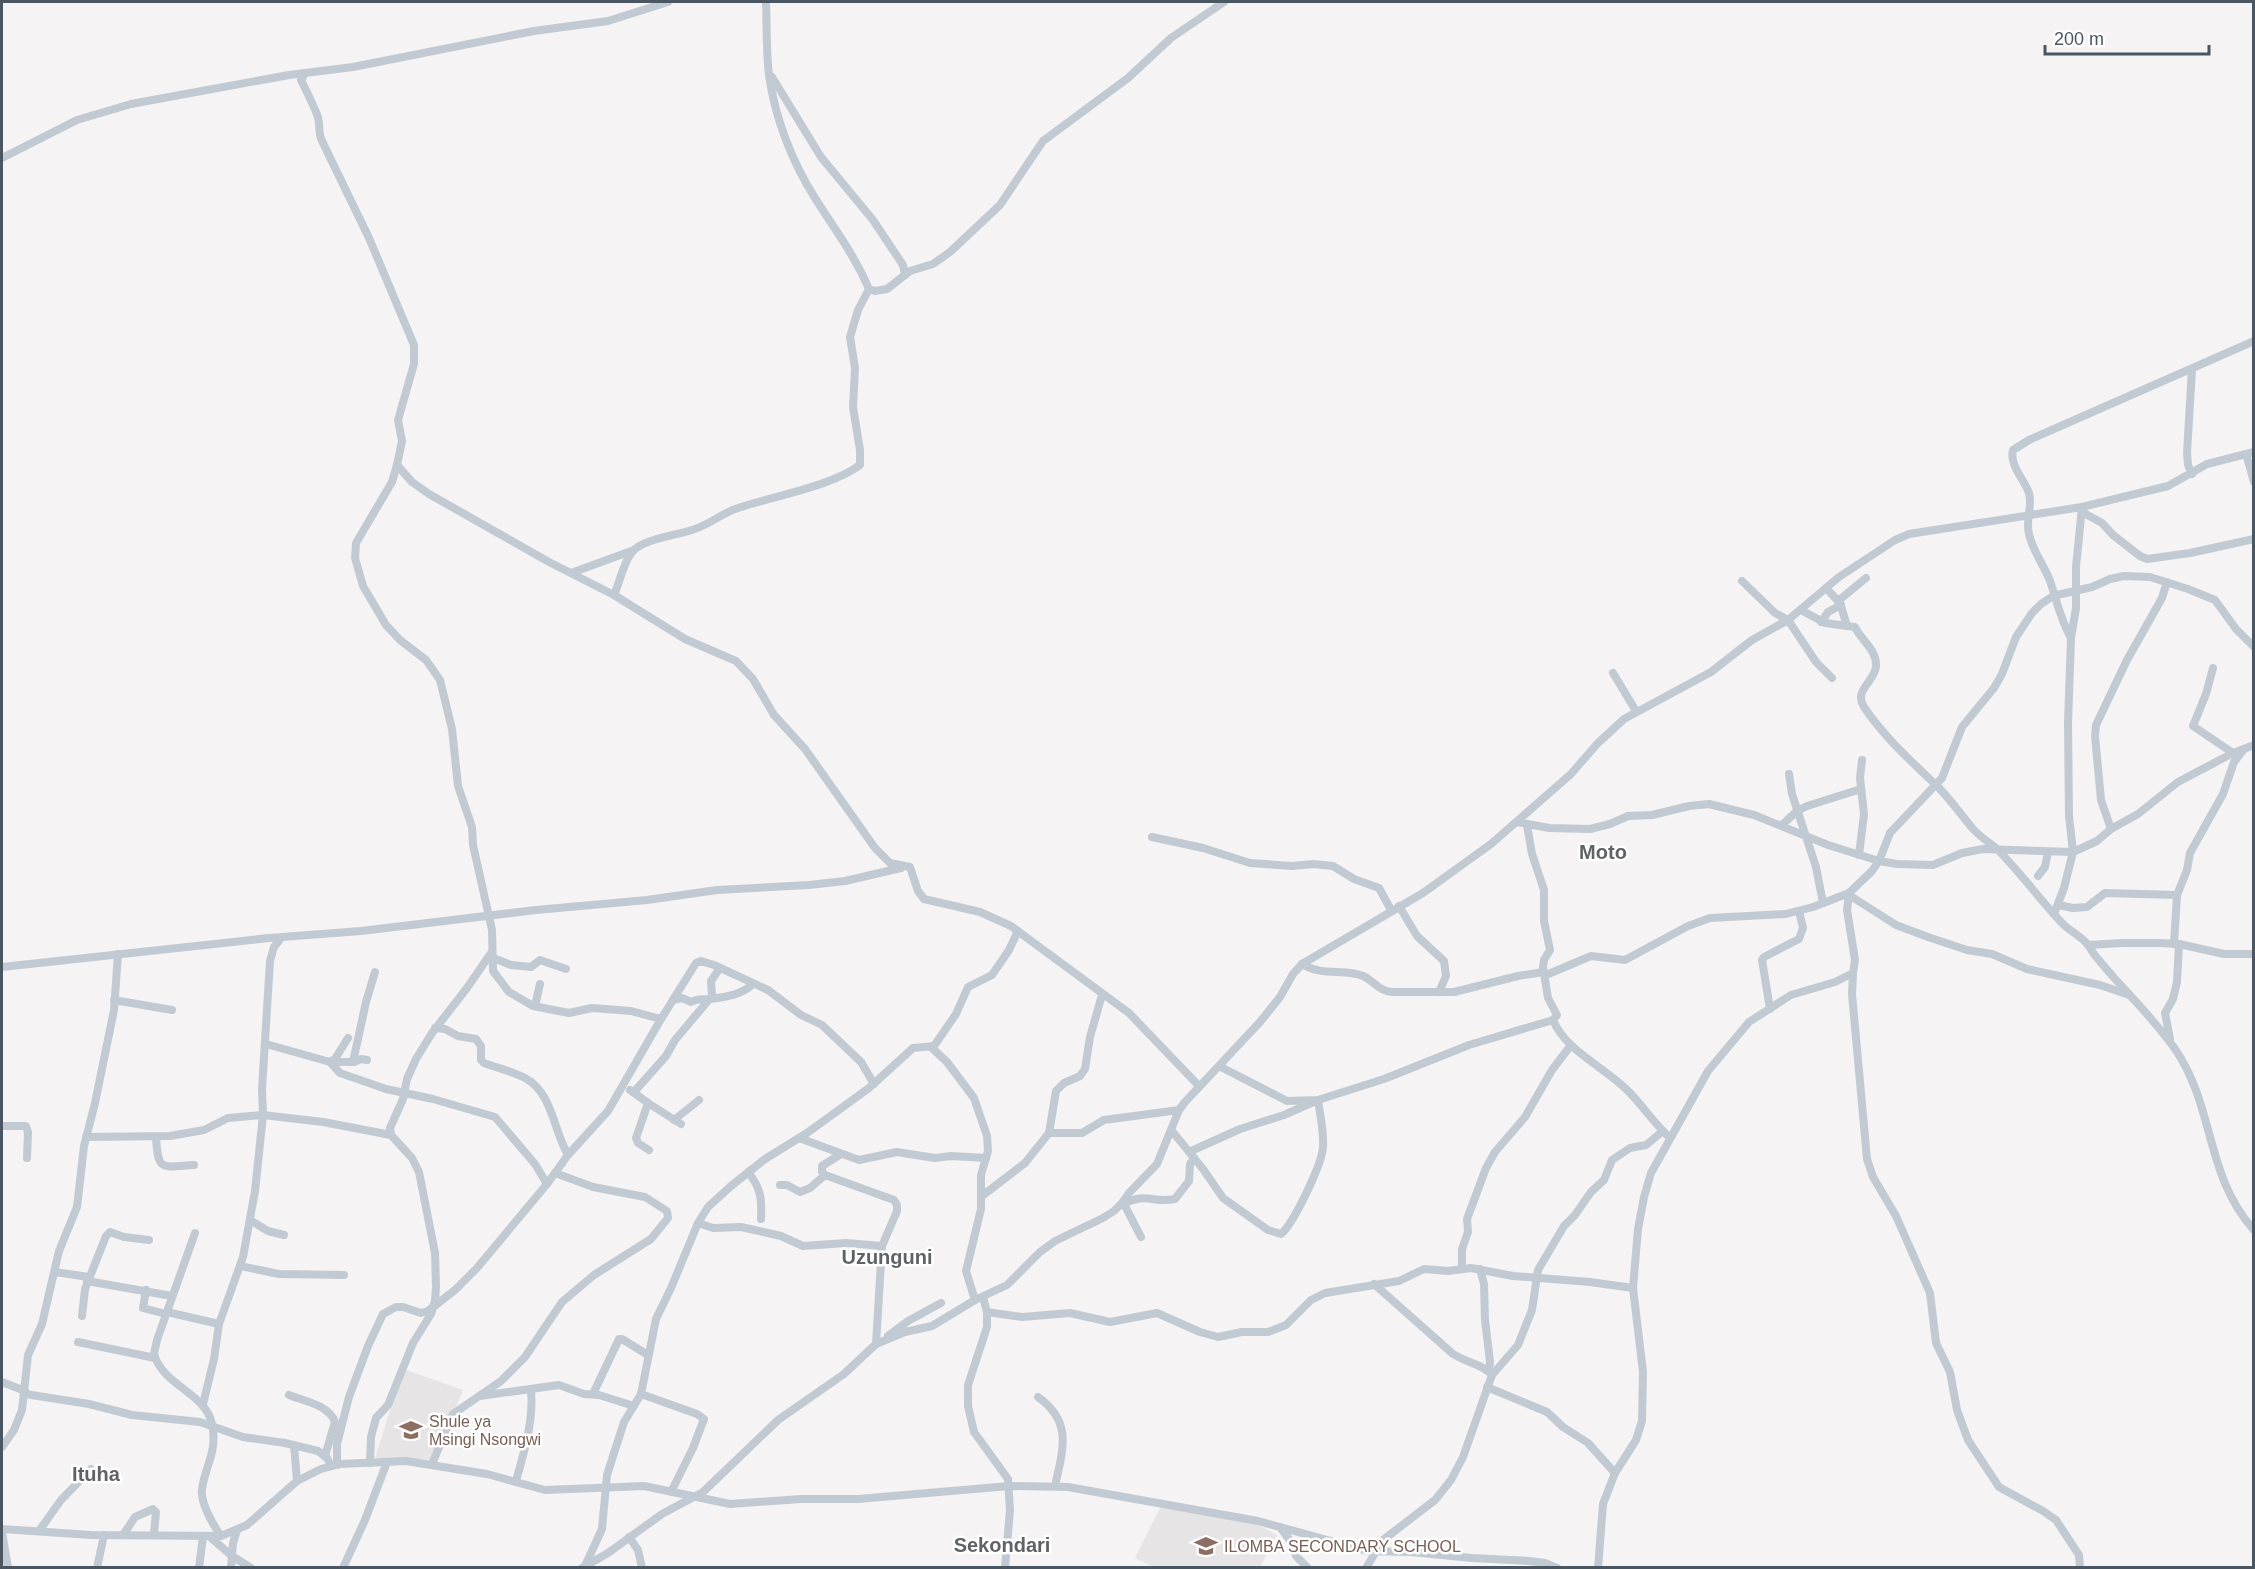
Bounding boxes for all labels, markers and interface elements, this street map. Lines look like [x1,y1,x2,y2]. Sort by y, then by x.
scale bar [2045,18,2208,56]
text: 200 m [2054,29,2104,49]
district label: Moto [1579,841,1627,863]
district label: Uzunguni [841,1246,933,1268]
place label: Shule ya Msingi Nsongwi [429,1413,541,1448]
school or university icon: Shule ya Msingi Nsongwi [398,1417,424,1443]
district label: Ituha [72,1463,121,1485]
school or university icon: ILOMBA SECONDARY SCHOOL [1193,1533,1219,1559]
district label: Sekondari [954,1534,1050,1556]
place label: ILOMBA SECONDARY SCHOOL [1224,1538,1461,1555]

